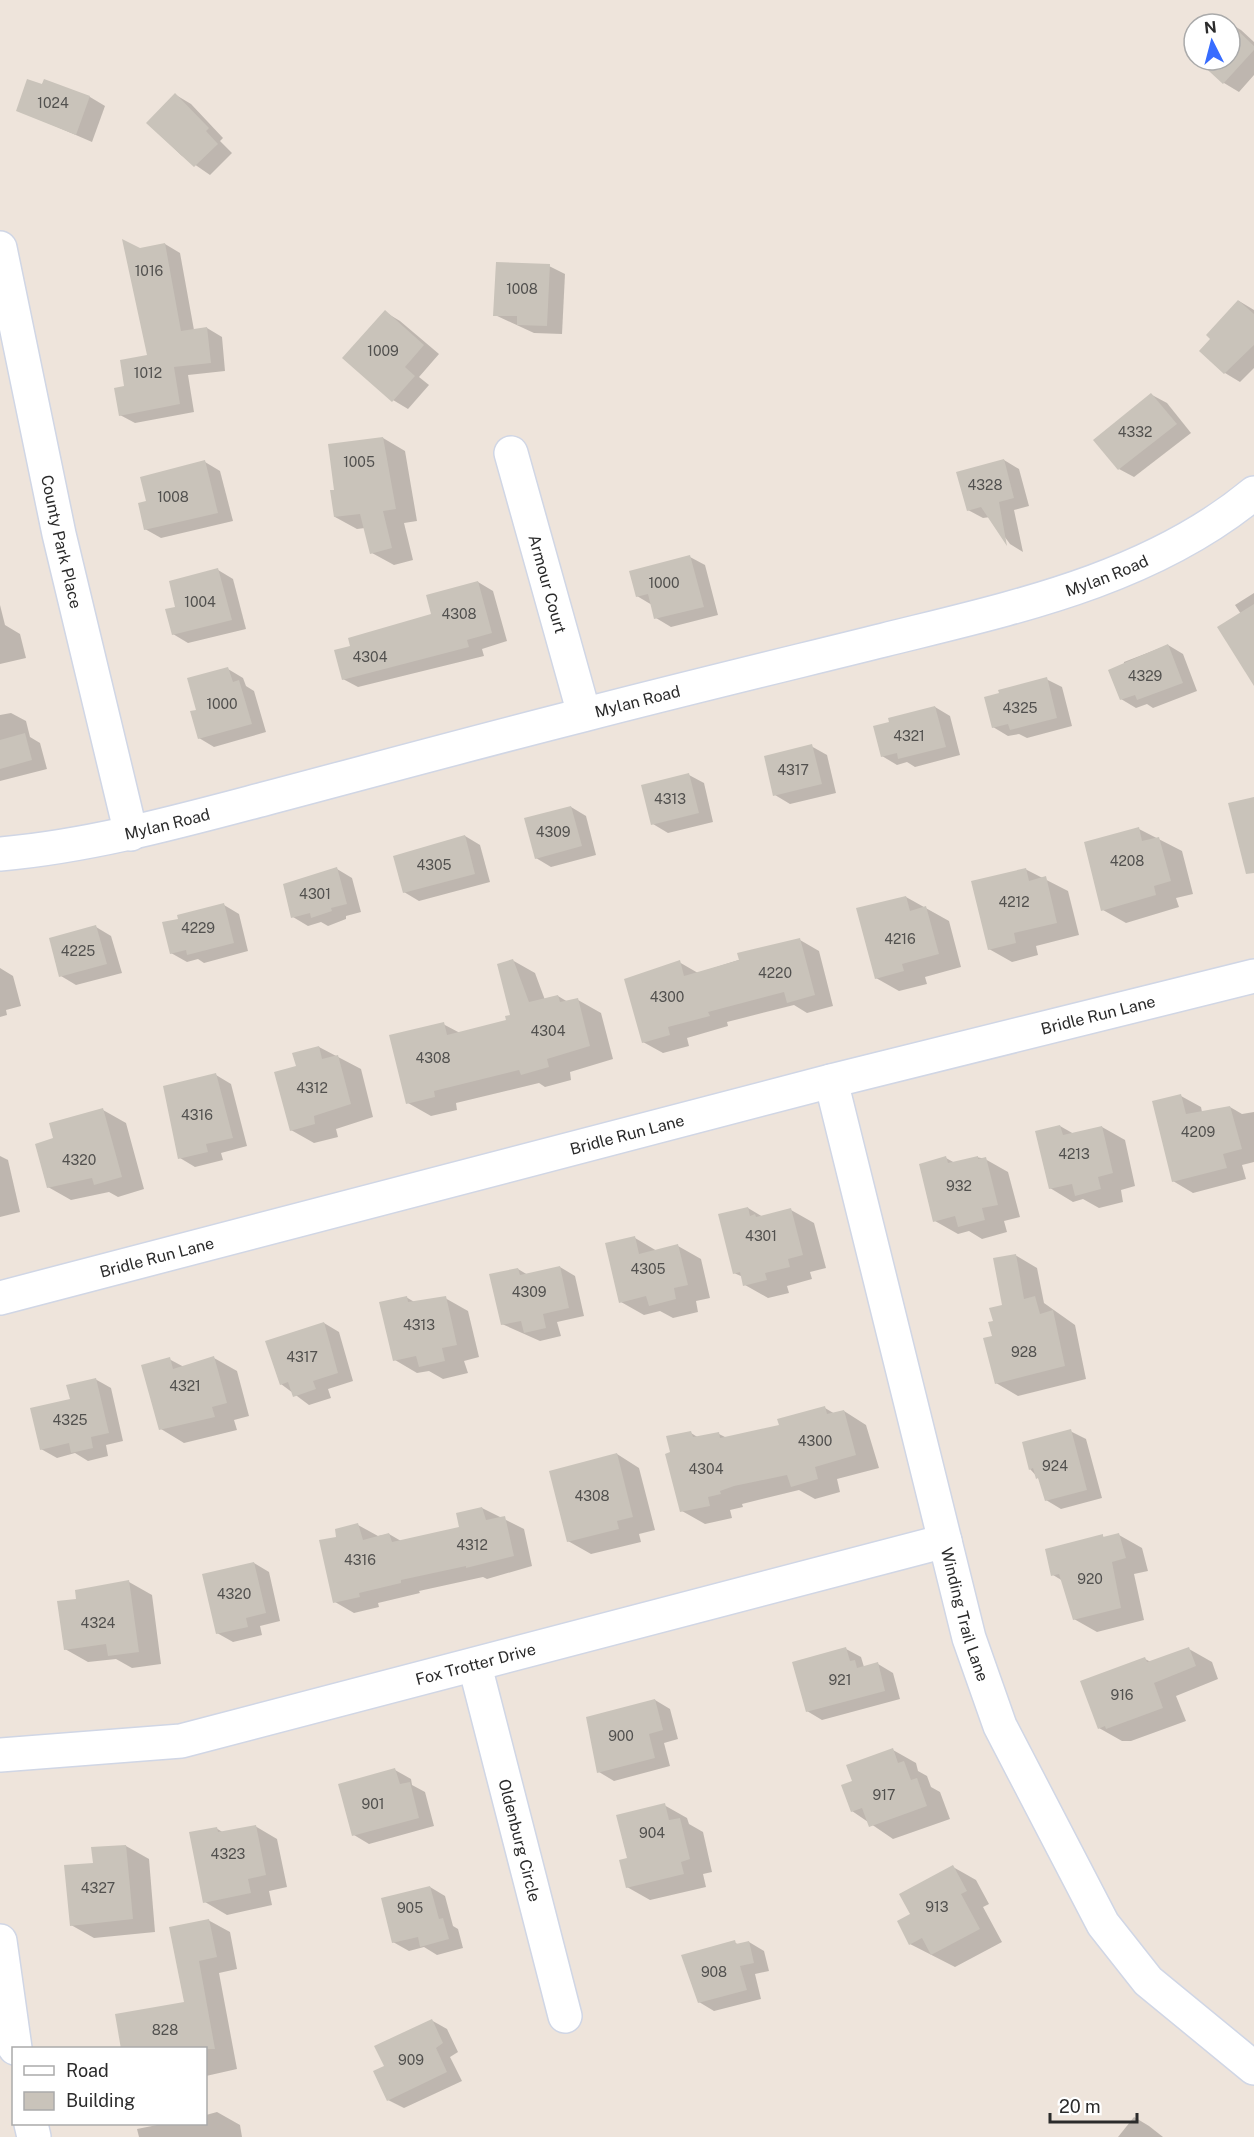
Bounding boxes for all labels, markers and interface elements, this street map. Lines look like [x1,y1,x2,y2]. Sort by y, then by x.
north arrow [1182,12,1242,72]
text: N [1203,17,1218,38]
house number: 1024 [37,95,69,111]
house number: 1016 [135,263,164,279]
house number: 1008 [506,281,538,297]
house number: 1009 [367,343,399,359]
house number: 1012 [134,365,162,381]
house number: 4332 [1118,424,1152,440]
house number: 1005 [343,454,375,470]
street label: County Park Place [38,473,86,610]
house number: 4328 [967,477,1003,493]
house number: 1008 [157,489,189,505]
street label: Armour Court [525,532,570,636]
street label: Mylan Road [1063,551,1151,600]
house number: 1000 [648,575,680,591]
house number: 1004 [184,594,216,610]
house number: 4308 [441,606,477,622]
house number: 4304 [353,649,388,665]
house number: 4329 [1128,668,1163,684]
street label: Mylan Road [593,681,682,721]
house number: 1000 [206,696,238,712]
house number: 4325 [1003,700,1037,716]
house number: 4321 [893,728,925,744]
house number: 4317 [777,762,809,778]
house number: 4313 [654,791,686,807]
street label: Mylan Road [123,804,212,843]
house number: 4309 [536,824,571,840]
house number: 4208 [1110,853,1144,869]
house number: 4305 [416,857,452,873]
house number: 4301 [299,886,331,902]
house number: 4212 [998,894,1030,910]
house number: 4229 [181,920,215,936]
house number: 4216 [884,931,916,947]
house number: 4225 [61,943,95,959]
house number: 4220 [758,965,792,981]
house number: 4300 [650,989,684,1005]
street label: Bridle Run Lane [1039,991,1157,1038]
house number: 4304 [531,1023,566,1039]
house number: 4308 [415,1050,451,1066]
house number: 4312 [296,1080,328,1096]
house number: 4316 [181,1107,213,1123]
street label: Bridle Run Lane [568,1110,686,1158]
house number: 4209 [1181,1124,1215,1140]
house number: 4213 [1058,1146,1090,1162]
house number: 4320 [62,1152,96,1168]
house number: 932 [946,1178,972,1194]
house number: 4301 [745,1228,777,1244]
street label: Bridle Run Lane [98,1233,216,1281]
house number: 4305 [630,1261,666,1277]
house number: 4309 [512,1284,547,1300]
house number: 4313 [403,1317,435,1333]
house number: 928 [1011,1344,1037,1360]
house number: 4317 [286,1349,318,1365]
house number: 4321 [169,1378,201,1394]
house number: 4325 [53,1412,87,1428]
house number: 4300 [798,1433,832,1449]
house number: 924 [1042,1458,1068,1474]
house number: 4304 [689,1461,724,1477]
house number: 4308 [574,1488,610,1504]
house number: 4312 [456,1537,488,1553]
street label: Winding Trail Lane [937,1546,993,1684]
house number: 4316 [344,1552,376,1568]
house number: 920 [1077,1571,1103,1587]
house number: 4320 [217,1586,251,1602]
house number: 4324 [81,1615,116,1631]
street label: Fox Trotter Drive [413,1639,538,1689]
house number: 921 [829,1672,851,1688]
house number: 916 [1110,1687,1134,1703]
house number: 900 [608,1728,634,1744]
street label: Oldenburg Circle [495,1777,545,1904]
house number: 917 [873,1787,895,1803]
house number: 901 [362,1796,384,1812]
house number: 904 [639,1825,665,1841]
house number: 4323 [211,1846,246,1862]
house number: 4327 [81,1880,115,1896]
house number: 913 [925,1899,949,1915]
house number: 905 [397,1900,423,1916]
house number: 908 [701,1964,727,1980]
house number: 828 [152,2022,178,2038]
legend [12,2047,207,2125]
house number: 909 [398,2052,424,2068]
text: Road [66,2060,109,2081]
scale bar [1050,2086,1137,2124]
text: Building [66,2090,135,2111]
text: 20 m [1059,2096,1101,2117]

